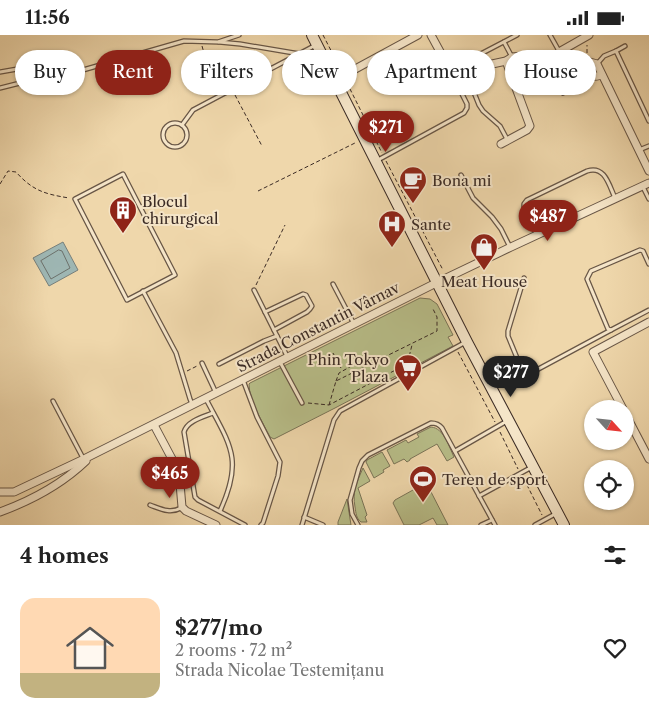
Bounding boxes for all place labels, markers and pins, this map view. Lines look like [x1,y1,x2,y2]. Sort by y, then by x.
pin: $271 [356,111,416,153]
cafe icon: Bona mi [398,165,428,204]
place label: Bona mi [432,171,492,190]
place label: Blocul chirurgical [142,192,219,228]
building icon: Blocul chirurgical [108,195,138,234]
pin: $487 [518,199,578,242]
hospital icon: Sante [377,209,407,248]
place label: Sante [411,215,451,234]
shop icon: Meat House [469,232,499,271]
place label: Meat House [441,272,527,291]
place label: Phin Tokyo Plaza [308,350,389,386]
supermarket icon: Phin Tokyo Plaza [393,353,423,392]
pin: $277 [481,355,541,398]
pin: $465 [140,457,200,499]
sports icon: Teren de sport [408,464,438,503]
place label: Teren de sport [442,470,547,489]

